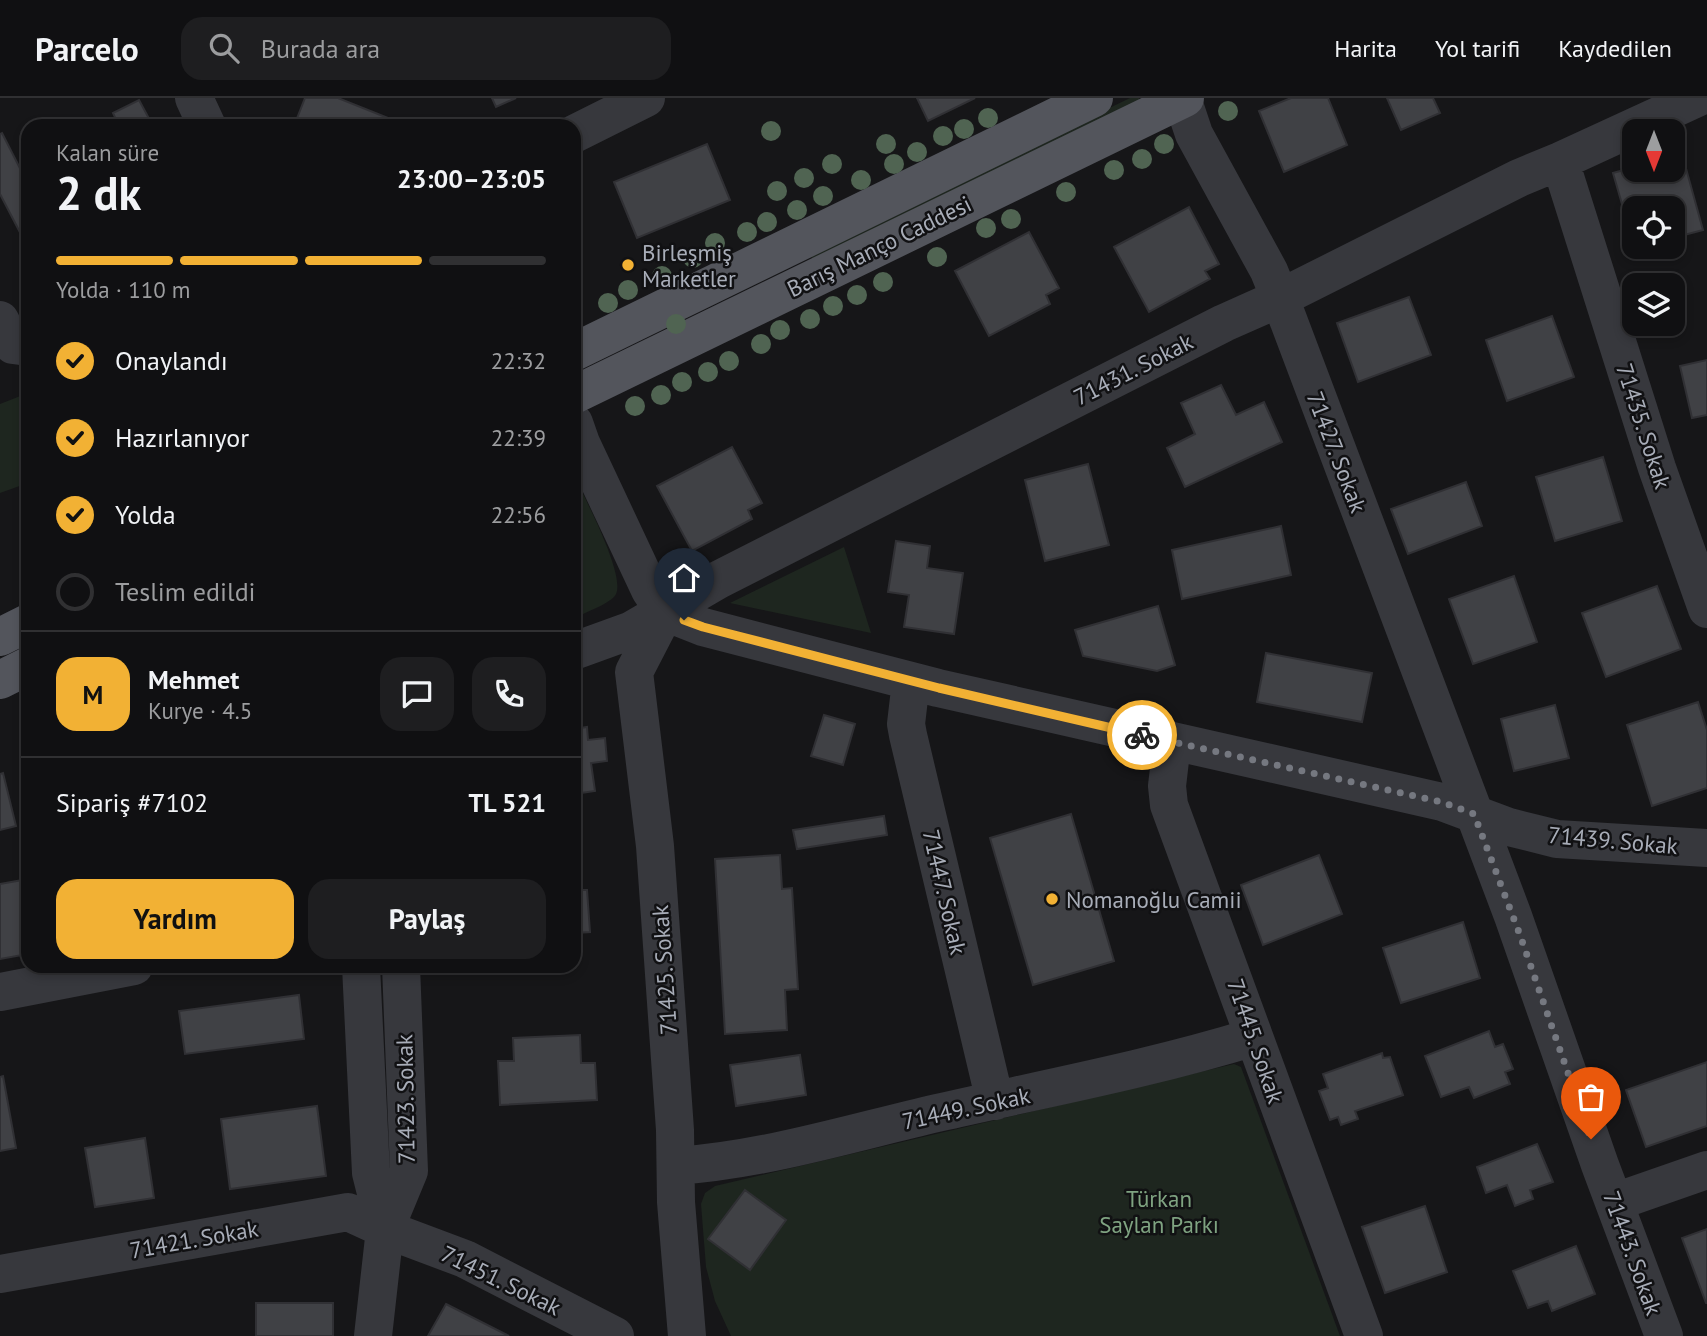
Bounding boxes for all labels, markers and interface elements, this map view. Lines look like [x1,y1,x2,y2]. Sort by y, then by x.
search box [181,17,671,80]
text: Parcelo [35,27,139,70]
icon: search [205,29,243,67]
text: Burada ara [261,32,380,65]
text: Harita [1334,33,1397,64]
text: Yol tarifi [1435,33,1520,64]
text: Kaydedilen [1558,33,1672,64]
north arrow [1622,119,1685,182]
map controls [1622,119,1685,336]
text: Kalan süre [56,138,159,167]
text: 23:00–23:05 [397,162,546,195]
text: 2 dk [56,163,141,223]
street label: Barış Manço Caddesi [782,189,976,303]
button: locate [1622,196,1685,259]
place label: Birleşmiş Marketler [642,238,736,293]
marker: Birleşmiş Marketler [620,257,636,273]
button: layers [1622,273,1685,336]
text: Yolda · 110 m [56,275,191,304]
street label: 71431. Sokak [1069,327,1197,411]
icon: check [56,342,94,380]
text: Onaylandı [115,344,228,377]
text: 22:32 [491,346,546,375]
street label: 71435. Sokak [1610,360,1678,492]
street label: 71427. Sokak [1301,387,1373,517]
icon: check [56,419,94,457]
text: Hazırlanıyor [115,421,249,454]
text: 22:39 [491,423,546,452]
icon: check [56,496,94,534]
text: Yolda [115,498,176,531]
text: 22:56 [491,500,546,529]
pin [654,548,714,620]
icon: home [665,559,703,597]
text: Teslim edildi [115,575,256,608]
button: chat [380,657,454,731]
button: phone [472,657,546,731]
text: Mehmet [148,663,239,696]
text: M [83,678,103,711]
text: Kurye · 4.5 [148,696,252,725]
courier [1107,700,1177,770]
icon: bike [1123,716,1161,754]
text: Sipariş #7102 [56,786,208,819]
text: TL 521 [468,786,546,819]
street label: 71439. Sokak [1547,820,1679,860]
street label: 71447. Sokak [917,827,973,957]
button: Yardım [56,879,294,959]
button: Paylaş [308,879,546,959]
place label: Nomanoğlu Camii [1066,885,1242,914]
marker: Nomanoğlu Camii [1044,891,1060,907]
street label: 71425. Sokak [645,904,683,1036]
street label: 71445. Sokak [1221,975,1291,1107]
street label: 71423. Sokak [389,1034,421,1164]
pin [1561,1067,1621,1139]
icon: bag [1572,1078,1610,1116]
street label: 71449. Sokak [899,1080,1033,1136]
park label: Türkan Saylan Parkı [1099,1184,1219,1239]
street label: 71443. Sokak [1597,1187,1669,1319]
street label: 71421. Sokak [128,1213,260,1265]
street label: 71451. Sokak [436,1238,566,1322]

